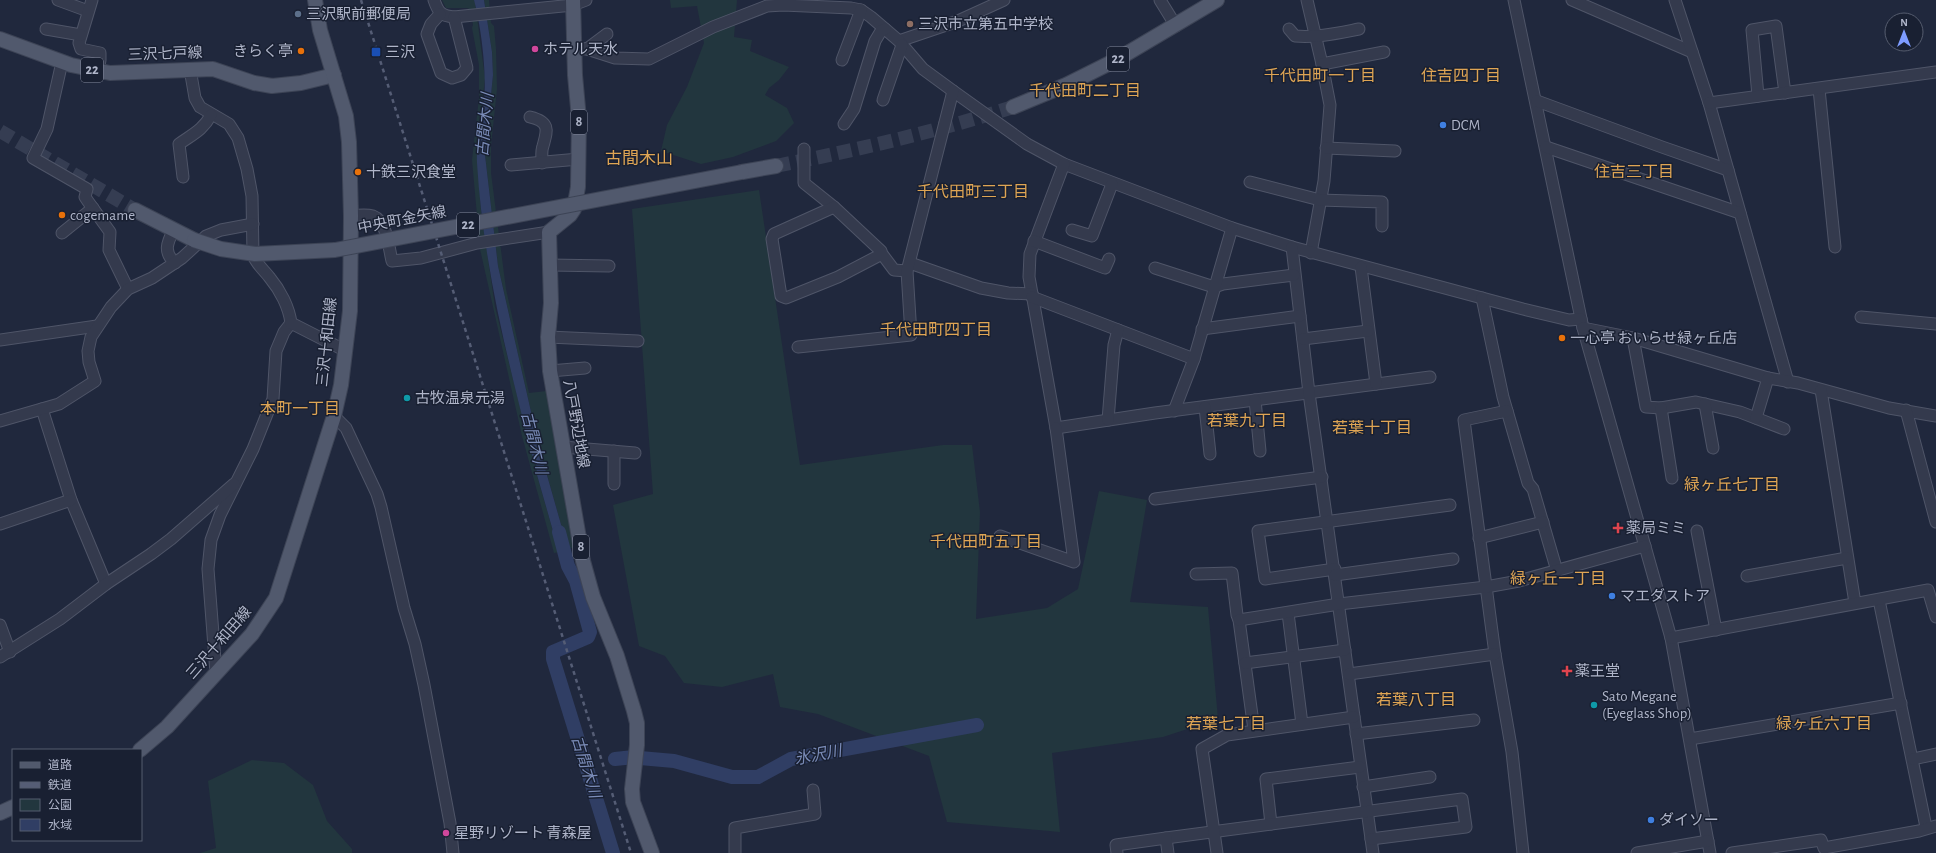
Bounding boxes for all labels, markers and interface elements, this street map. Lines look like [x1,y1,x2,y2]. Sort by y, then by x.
place label: 三沢駅前郵便局 [306,6,411,22]
marker: 三沢駅前郵便局 [293,9,303,19]
north arrow [1884,12,1924,52]
place label: 三沢市立第五中学校 [918,16,1053,32]
text: N [1900,17,1908,28]
marker: 三沢市立第五中学校 [905,19,915,29]
place label: ホテル天水 [543,41,618,57]
place label: きらく亭 [233,43,293,59]
street label: 三沢七戸線 [127,44,203,63]
place label: 三沢 [385,44,415,60]
marker: ホテル天水 [530,44,540,54]
marker: きらく亭 [296,46,306,56]
marker: 三沢 [370,46,382,58]
road number: 22 [1107,47,1129,71]
road number: 22 [81,58,103,82]
district label: 千代田町一丁目 [1264,67,1376,84]
district label: 住吉四丁目 [1421,67,1501,84]
district label: 千代田町二丁目 [1029,82,1141,99]
water label: 古間木川 [473,90,496,158]
road number: 8 [571,110,587,134]
place label: DCM [1451,118,1480,133]
marker: DCM [1438,120,1448,130]
district label: 古間木山 [605,150,673,167]
district label: 住吉三丁目 [1594,163,1674,180]
place label: 十鉄三沢食堂 [366,164,456,180]
marker: 十鉄三沢食堂 [353,167,363,177]
district label: 千代田町三丁目 [917,183,1029,200]
street label: 中央町金矢線 [356,203,448,236]
place label: cogemame [70,208,135,223]
marker: cogemame [57,210,67,220]
road number: 22 [457,213,479,237]
street label: 三沢十和田線 [314,296,339,388]
district label: 千代田町四丁目 [880,321,992,338]
place label: 一心亭 おいらせ緑ヶ丘店 [1570,330,1737,346]
marker: 一心亭 おいらせ緑ヶ丘店 [1557,333,1567,343]
street label: 八戸野辺地線 [561,378,592,470]
place label: 古牧温泉元湯 [415,389,505,406]
marker: 古牧温泉元湯 [402,393,412,403]
district label: 本町一丁目 [260,401,340,417]
water label: 古間木川 [518,410,551,478]
district label: 若葉九丁目 [1207,413,1287,429]
district label: 若葉十丁目 [1332,420,1412,436]
district label: 緑ヶ丘七丁目 [1684,476,1780,493]
place label: 薬局ミミ [1626,520,1686,536]
marker: 薬局ミミ [1613,523,1623,533]
district label: 千代田町五丁目 [930,533,1042,550]
road number: 8 [573,535,589,559]
district label: 緑ヶ丘一丁目 [1510,570,1606,587]
place label: マエダストア [1620,588,1710,604]
marker: マエダストア [1607,591,1617,601]
street label: 三沢十和田線 [183,603,254,682]
place label: 薬王堂 [1575,663,1620,679]
marker: 薬王堂 [1562,666,1572,676]
place label: Sato Megane (Eyeglass Shop) [1602,689,1692,721]
district label: 若葉八丁目 [1376,692,1456,708]
marker: Sato Megane (Eyeglass Shop) [1589,700,1599,710]
district label: 緑ヶ丘六丁目 [1776,715,1872,732]
district label: 若葉七丁目 [1186,716,1266,732]
water label: 古間木川 [569,734,605,802]
water label: 氷沢川 [793,741,845,767]
legend [12,749,142,841]
text: 道路 [48,758,72,771]
text: 鉄道 [48,778,72,791]
text: 公園 [48,799,72,811]
place label: ダイソー [1659,812,1719,828]
marker: ダイソー [1646,815,1656,825]
text: 水域 [48,819,72,831]
place label: 星野リゾート 青森屋 [454,825,591,841]
marker: 星野リゾート 青森屋 [441,828,451,838]

